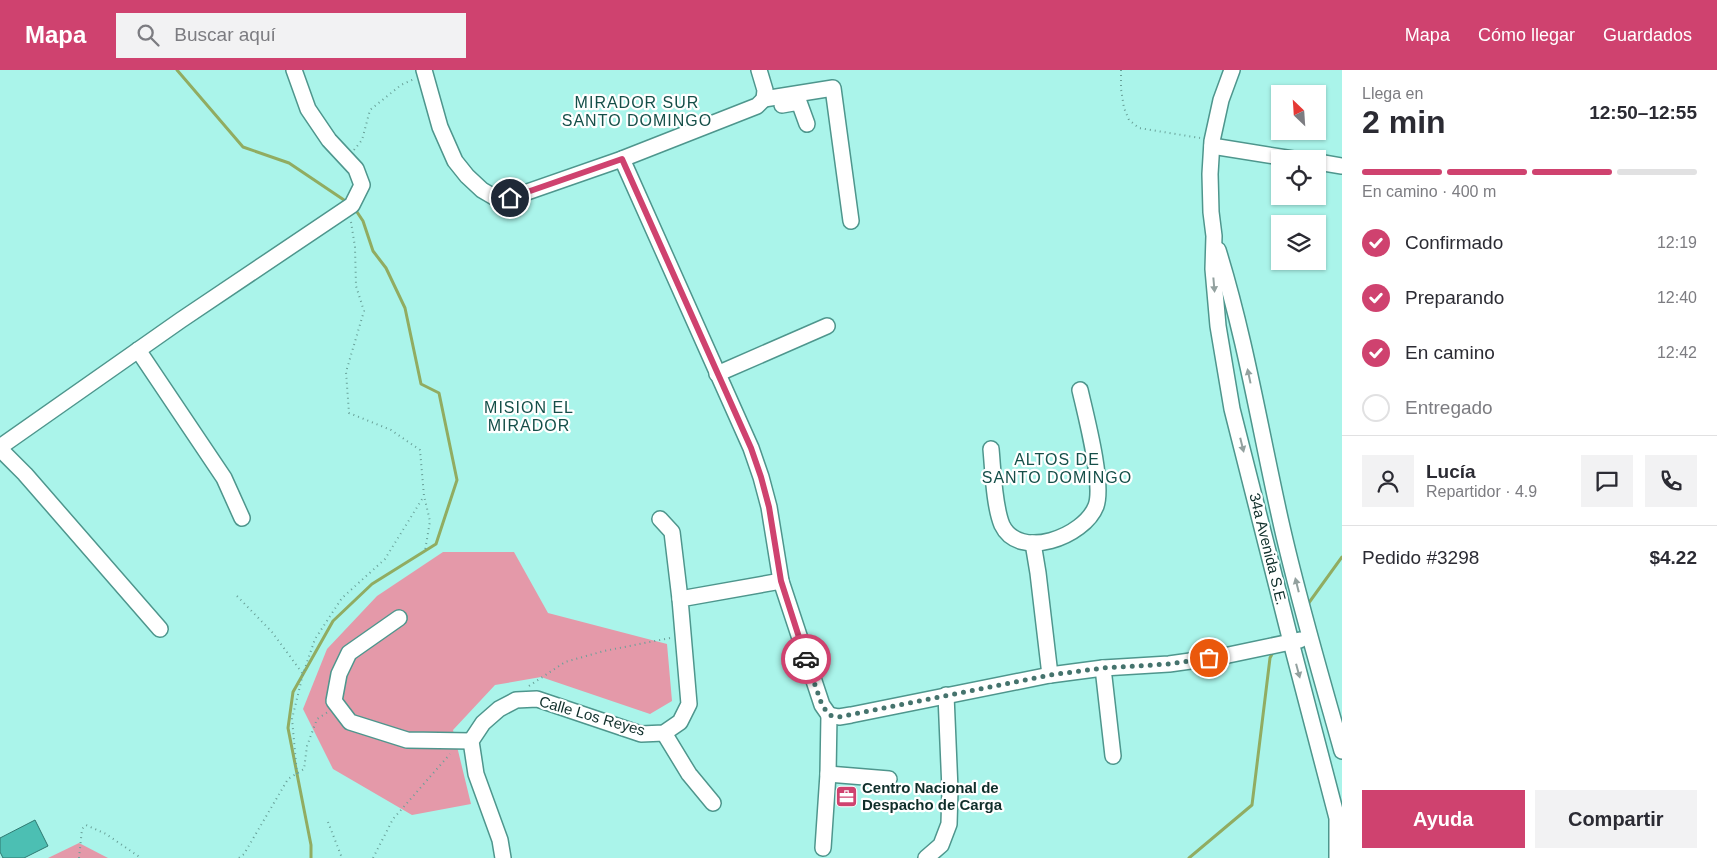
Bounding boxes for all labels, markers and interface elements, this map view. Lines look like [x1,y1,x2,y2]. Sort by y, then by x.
search box [116,13,466,58]
text: Mapa [25,21,86,48]
icon: search [134,21,162,49]
text: Buscar aquí [174,24,276,45]
text: Mapa [1405,25,1450,45]
text: Cómo llegar [1478,25,1575,45]
text: Guardados [1603,25,1692,45]
north arrow [1271,85,1326,140]
map controls [1271,85,1326,270]
text: Llega en [1362,85,1423,102]
district label: MIRADOR SUR SANTO DOMINGO [562,94,712,129]
text: 12:50–12:55 [1589,102,1697,123]
text: 2 min [1362,104,1446,140]
button: locate [1271,150,1326,205]
pin [489,177,531,219]
text: En camino · 400 m [1362,183,1496,200]
icon: home [496,184,524,212]
button: layers [1271,215,1326,270]
icon: check [1362,229,1390,257]
text: Confirmado [1405,232,1503,253]
text: 12:19 [1657,234,1697,251]
one-way arrow [1211,277,1219,293]
icon: check [1362,284,1390,312]
text: Preparando [1405,287,1504,308]
text: 12:40 [1657,289,1697,306]
icon: check [1362,339,1390,367]
text: En camino [1405,342,1495,363]
text: 12:42 [1657,344,1697,361]
one-way arrow [1245,367,1253,383]
text: Entregado [1405,397,1493,418]
district label: MISION EL MIRADOR [484,399,574,434]
one-way arrow [1238,438,1246,453]
district label: ALTOS DE SANTO DOMINGO [982,451,1132,486]
button: person [1362,455,1414,507]
button: chat [1581,455,1633,507]
button: phone [1645,455,1697,507]
text: Lucía [1426,461,1476,482]
text: Repartidor · 4.9 [1426,483,1537,500]
street label: 34a Avenida S.E. [1246,491,1291,607]
text: Pedido #3298 [1362,547,1479,568]
text: $4.22 [1649,547,1697,568]
one-way arrow [1293,578,1301,593]
courier [781,634,831,684]
pin [1188,637,1230,679]
icon: bag [1195,644,1223,672]
icon: car [792,645,820,673]
one-way arrow [1294,663,1302,678]
street label: Calle Los Reyes [537,692,647,739]
place label: Centro Nacional de Despacho de Carga [862,779,1003,813]
office icon: Centro Nacional de Despacho de Carga [834,785,858,809]
button: Ayuda [1362,790,1525,848]
button: Compartir [1535,790,1697,848]

